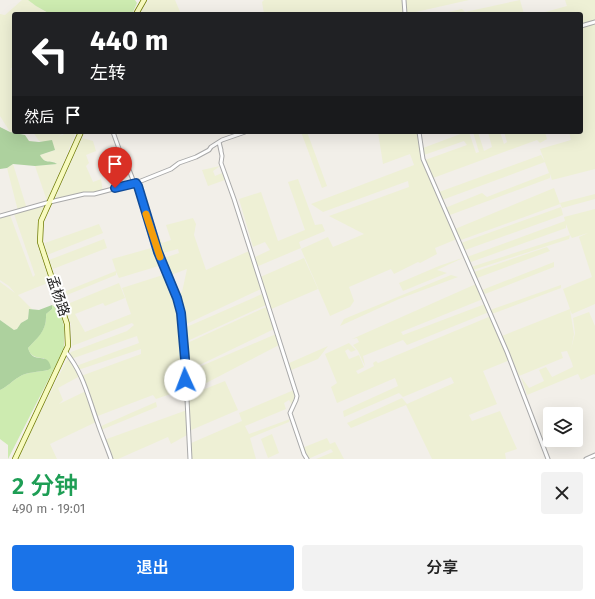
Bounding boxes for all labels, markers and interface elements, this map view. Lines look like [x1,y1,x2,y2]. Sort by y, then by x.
text: 440 m [90,24,168,57]
icon: left [24,28,76,80]
text: 左转 [90,62,126,84]
icon: arrive [62,104,84,126]
text: 然后 [24,108,54,126]
pin [98,147,132,188]
icon: arrive [104,153,126,175]
street label: 孟杨路 [43,273,73,319]
position arrow [164,359,206,401]
map controls [543,407,583,447]
button: layers [543,407,583,447]
text: 2 分钟 [12,472,78,500]
button: close [541,472,583,514]
text: 490 m · 19:01 [12,501,85,516]
button: 退出 [12,545,294,591]
button: 分享 [302,545,583,591]

